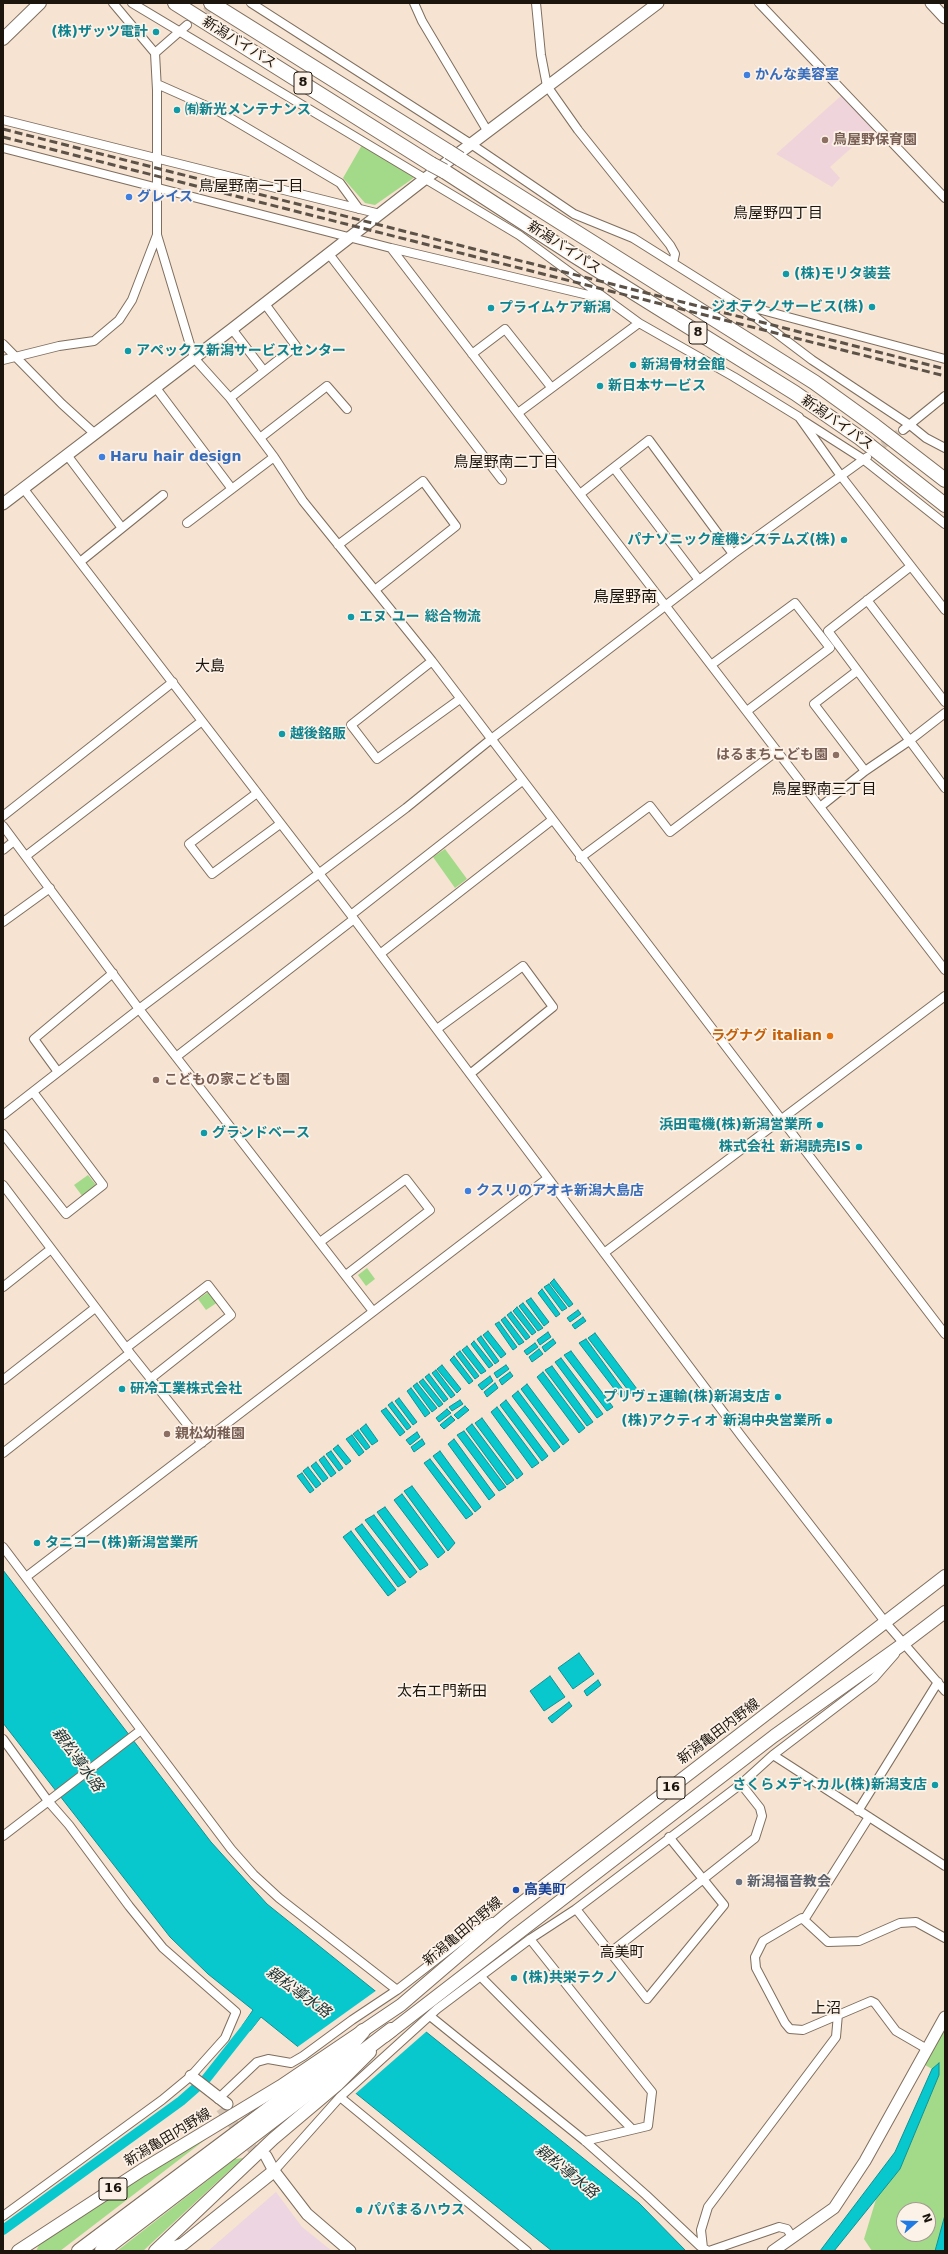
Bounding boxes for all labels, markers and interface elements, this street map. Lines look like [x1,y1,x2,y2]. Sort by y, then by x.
street label: 新潟バイパス [199,14,279,72]
place label: (株)ザッツ電計 [51,24,148,40]
marker: (株)ザッツ電計 [151,27,161,37]
place label: かんな美容室 [755,67,839,83]
marker: かんな美容室 [742,70,752,80]
road number: 8 [294,72,312,94]
place label: ㈲新光メンテナンス [185,102,311,118]
marker: ㈲新光メンテナンス [172,105,182,115]
place label: 鳥屋野保育園 [833,132,917,148]
marker: 鳥屋野保育園 [820,135,830,145]
district label: 鳥屋野南一丁目 [199,178,303,196]
place label: グレイス [137,189,193,205]
marker: グレイス [124,192,134,202]
district label: 鳥屋野四丁目 [733,205,823,223]
street label: 新潟バイパス [524,218,604,278]
place label: (株)モリタ装芸 [794,266,891,282]
marker: (株)モリタ装芸 [781,269,791,279]
place label: ジオテクノサービス(株) [711,299,864,315]
place label: プライムケア新潟 [499,300,611,316]
marker: ジオテクノサービス(株) [867,302,877,312]
marker: プライムケア新潟 [486,303,496,313]
road number: 8 [689,322,707,344]
place label: アペックス新潟サービスセンター [136,343,346,359]
marker: アペックス新潟サービスセンター [123,346,133,356]
place label: 新潟骨材会館 [641,357,725,373]
marker: 新潟骨材会館 [628,360,638,370]
place label: 新日本サービス [608,378,706,394]
marker: 新日本サービス [595,381,605,391]
street label: 新潟バイパス [798,392,876,454]
place label: Haru hair design [110,449,242,465]
marker: Haru hair design [97,452,107,462]
district label: 鳥屋野南二丁目 [454,454,558,472]
place label: パナソニック産機システムズ(株) [627,532,836,548]
marker: パナソニック産機システムズ(株) [839,535,849,545]
district label: 鳥屋野南 [593,588,657,608]
place label: エヌ ユー 総合物流 [359,609,481,625]
marker: エヌ ユー 総合物流 [346,612,356,622]
district label: 大島 [195,658,225,676]
place label: 越後銘販 [290,726,346,742]
marker: 越後銘販 [277,729,287,739]
place label: はるまちこども園 [716,747,828,763]
marker: はるまちこども園 [831,750,841,760]
district label: 鳥屋野南三丁目 [772,781,876,799]
place label: ラグナグ italian [711,1028,822,1044]
marker: ラグナグ italian [825,1031,835,1041]
place label: こどもの家こども園 [164,1072,290,1088]
marker: こどもの家こども園 [151,1075,161,1085]
place label: 浜田電機(株)新潟営業所 [659,1117,812,1133]
marker: 浜田電機(株)新潟営業所 [815,1120,825,1130]
place label: グランドベース [212,1125,310,1141]
marker: グランドベース [199,1128,209,1138]
place label: 株式会社 新潟読売IS [719,1139,851,1155]
marker: 株式会社 新潟読売IS [854,1142,864,1152]
place label: クスリのアオキ新潟大島店 [476,1183,644,1199]
marker: クスリのアオキ新潟大島店 [463,1186,473,1196]
place label: 研冷工業株式会社 [130,1381,242,1397]
marker: 研冷工業株式会社 [117,1384,127,1394]
place label: プリヴェ運輸(株)新潟支店 [603,1389,770,1405]
marker: プリヴェ運輸(株)新潟支店 [773,1392,783,1402]
place label: (株)アクティオ 新潟中央営業所 [621,1413,821,1429]
marker: (株)アクティオ 新潟中央営業所 [824,1416,834,1426]
place label: 親松幼稚園 [175,1426,245,1442]
marker: 親松幼稚園 [162,1429,172,1439]
place label: タニコー(株)新潟営業所 [45,1535,198,1551]
marker: タニコー(株)新潟営業所 [32,1538,42,1548]
district label: 太右エ門新田 [397,1683,487,1701]
street label: 新潟亀田内野線 [675,1696,763,1768]
water label: 親松導水路 [48,1724,106,1796]
road number: 16 [657,1777,685,1799]
place label: さくらメディカル(株)新潟支店 [732,1777,927,1793]
marker: さくらメディカル(株)新潟支店 [930,1780,940,1790]
place label: 新潟福音教会 [747,1874,831,1890]
marker: 新潟福音教会 [734,1877,744,1887]
place label: 高美町 [524,1882,566,1898]
marker: 高美町 [511,1885,521,1895]
street label: 新潟亀田内野線 [420,1894,506,1970]
district label: 高美町 [600,1944,644,1962]
water label: 親松導水路 [262,1964,334,2022]
place label: (株)共栄テクノ [522,1970,619,1986]
marker: (株)共栄テクノ [509,1973,519,1983]
district label: 上沼 [811,2000,841,2018]
street label: 新潟亀田内野線 [122,2106,214,2170]
water label: 親松導水路 [531,2141,601,2203]
road number: 16 [99,2178,127,2200]
place label: パパまるハウス [367,2202,465,2218]
north arrow [896,2202,936,2242]
marker: パパまるハウス [354,2205,364,2215]
text: N [919,2212,934,2225]

